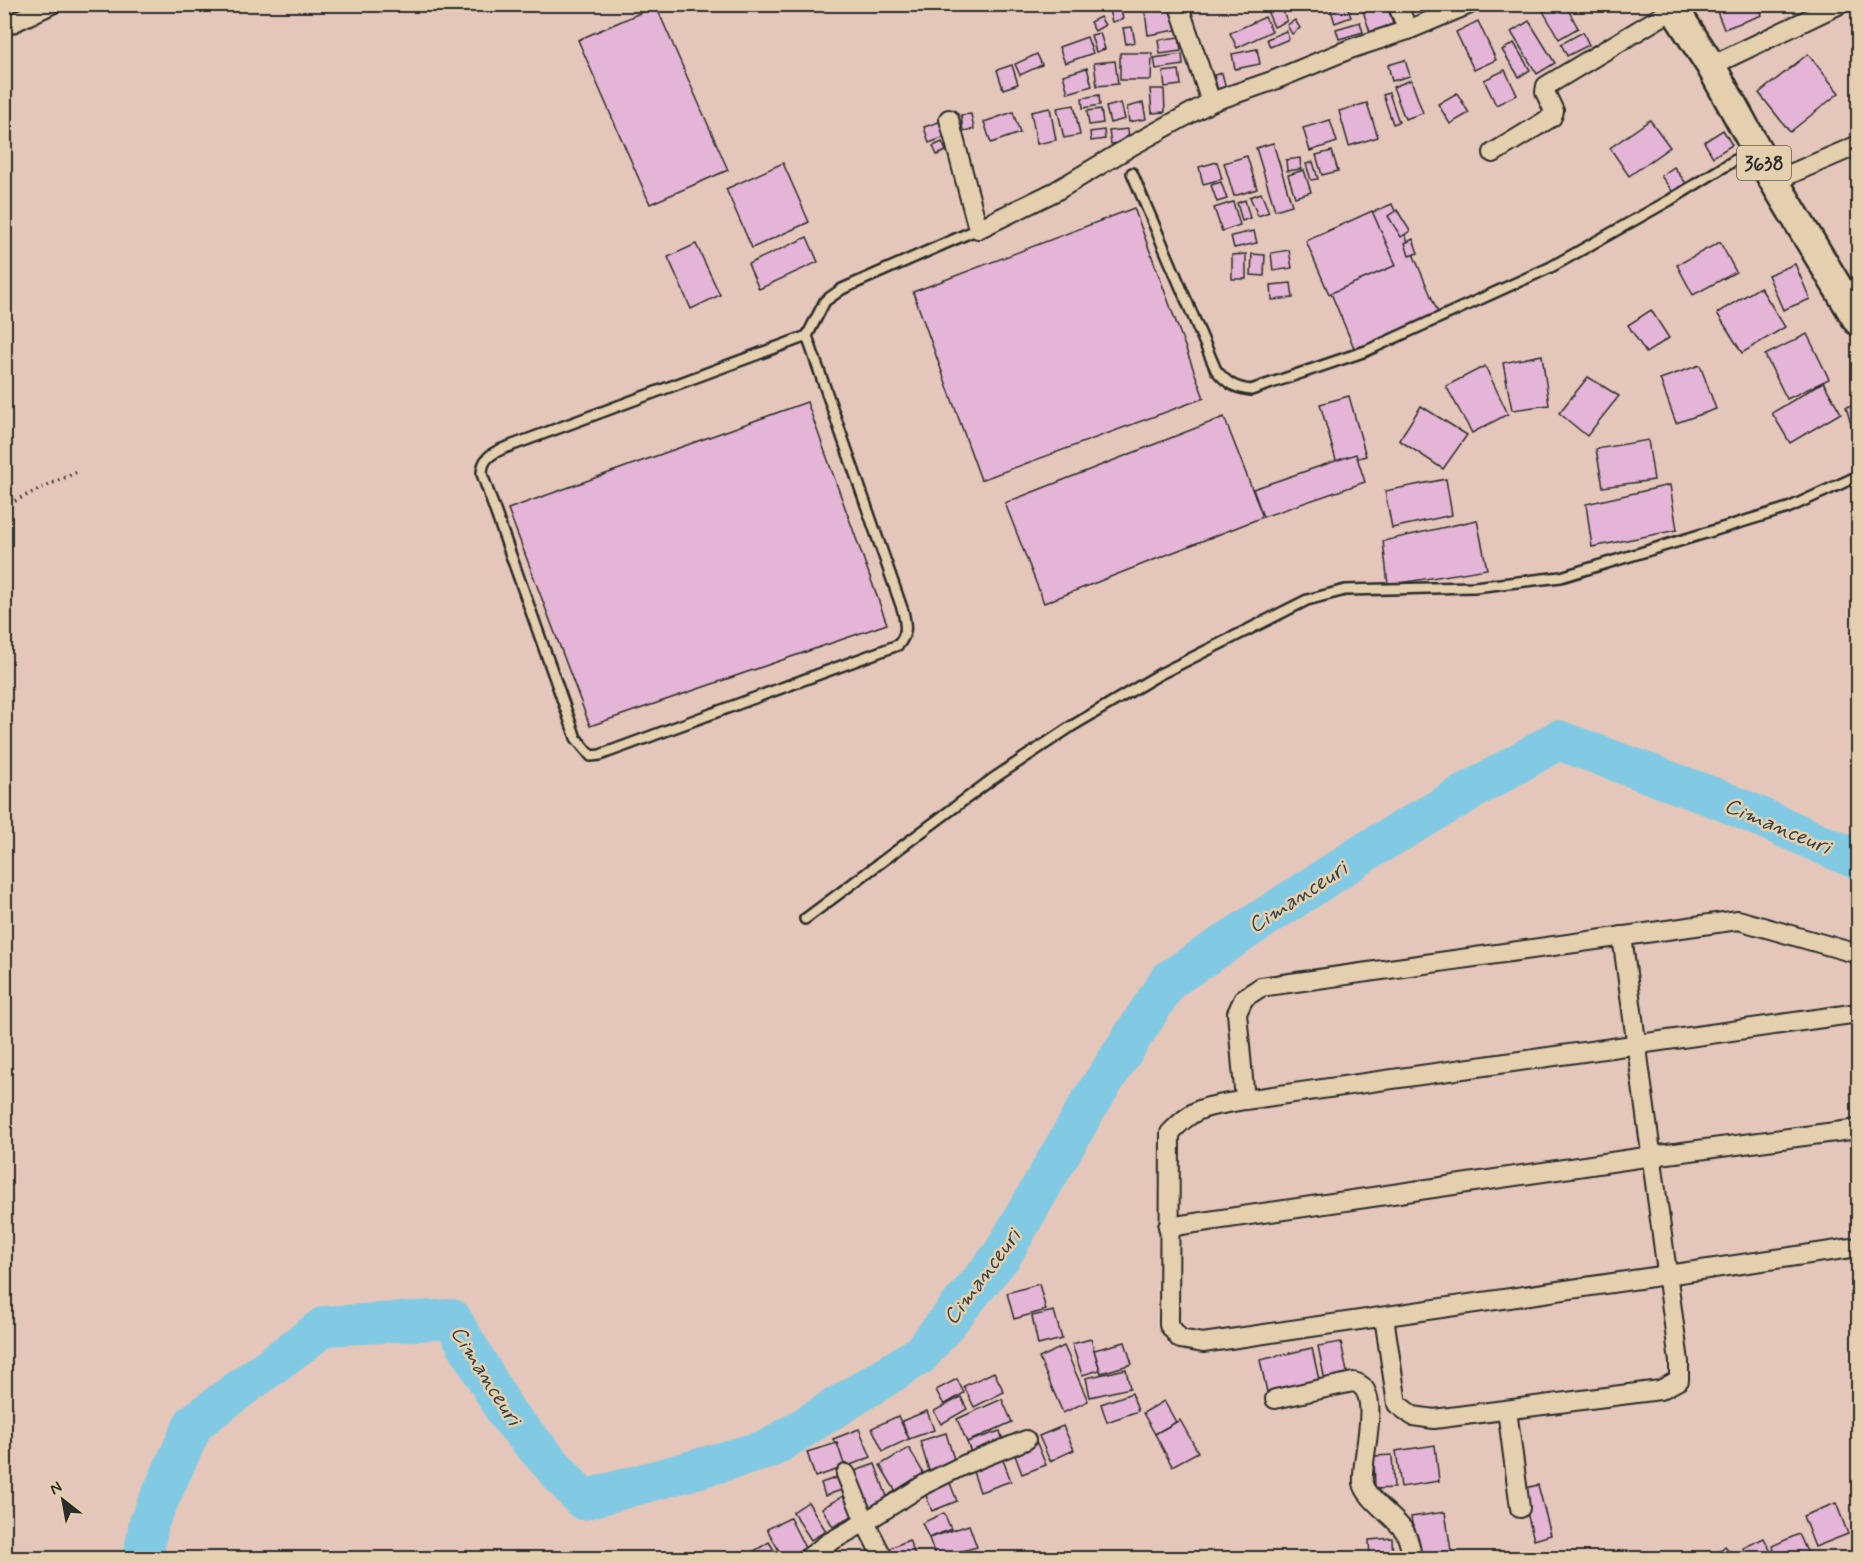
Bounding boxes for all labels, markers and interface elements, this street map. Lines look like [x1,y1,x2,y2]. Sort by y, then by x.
road number: 3638 [1737,146,1791,180]
water label: Cimanceuri [1720,792,1836,863]
water label: Cimanceuri [1243,854,1355,940]
water label: Cimanceuri [937,1222,1029,1331]
water label: Cimanceuri [444,1321,528,1433]
north arrow [33,1470,93,1530]
text: N [46,1477,66,1500]

